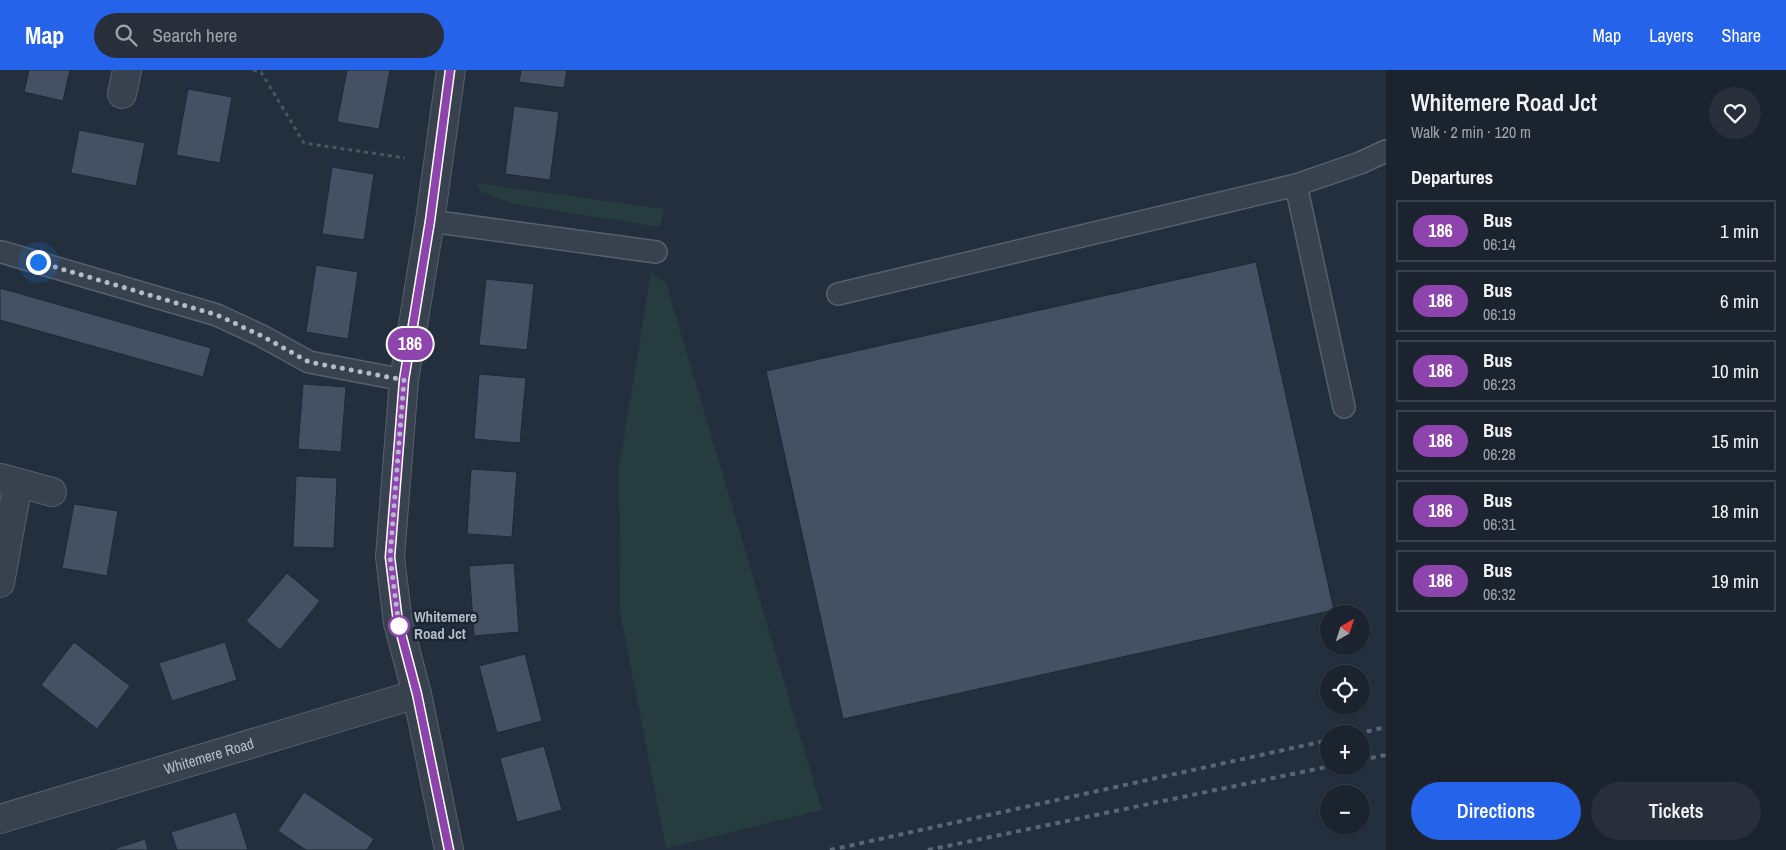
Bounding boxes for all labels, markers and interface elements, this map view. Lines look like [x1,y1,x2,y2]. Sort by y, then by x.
search box [94,13,444,58]
text: Map [25,19,64,51]
icon: search [112,21,140,49]
text: Search here [152,22,237,48]
text: Map [1593,23,1621,48]
text: Layers [1649,23,1694,48]
text: Share [1722,23,1761,48]
text: Whitemere Road Jct [1411,86,1597,118]
button: heart [1709,87,1761,139]
text: Walk · 2 min · 120 m [1411,121,1531,143]
text: Departures [1411,164,1493,190]
text: Bus [1483,207,1512,233]
text: 186 [1428,218,1453,243]
text: 1 min [1720,218,1759,244]
text: 06:14 [1483,233,1516,255]
your location [26,250,51,275]
text: Bus [1483,277,1512,303]
text: 186 [1428,288,1453,313]
text: 6 min [1720,288,1759,314]
text: 06:19 [1483,303,1516,325]
line badge: 186 [381,328,439,360]
text: 186 [398,331,422,356]
text: Bus [1483,347,1512,373]
text: 186 [1428,358,1453,383]
text: 10 min [1711,358,1759,384]
text: 06:23 [1483,373,1516,395]
text: Bus [1483,417,1512,443]
text: 186 [1428,428,1453,453]
text: 15 min [1711,428,1759,454]
text: 06:28 [1483,443,1516,465]
text: Bus [1483,487,1512,513]
text: 186 [1428,498,1453,523]
text: 18 min [1711,498,1759,524]
text: 06:31 [1483,513,1516,535]
text: Bus [1483,557,1512,583]
text: 186 [1428,568,1453,593]
text: 19 min [1711,568,1759,594]
text: 06:32 [1483,583,1516,605]
north arrow [1320,605,1370,655]
map controls [1320,605,1370,835]
place label: Whitemere Road Jct [414,606,477,644]
marker: Whitemere Road Jct [388,615,410,637]
button: locate [1320,665,1370,715]
button: + [1320,725,1370,775]
street label: Whitemere Road [161,733,256,779]
button: Directions [1411,782,1581,840]
button: Tickets [1591,782,1761,840]
button: − [1320,785,1370,835]

